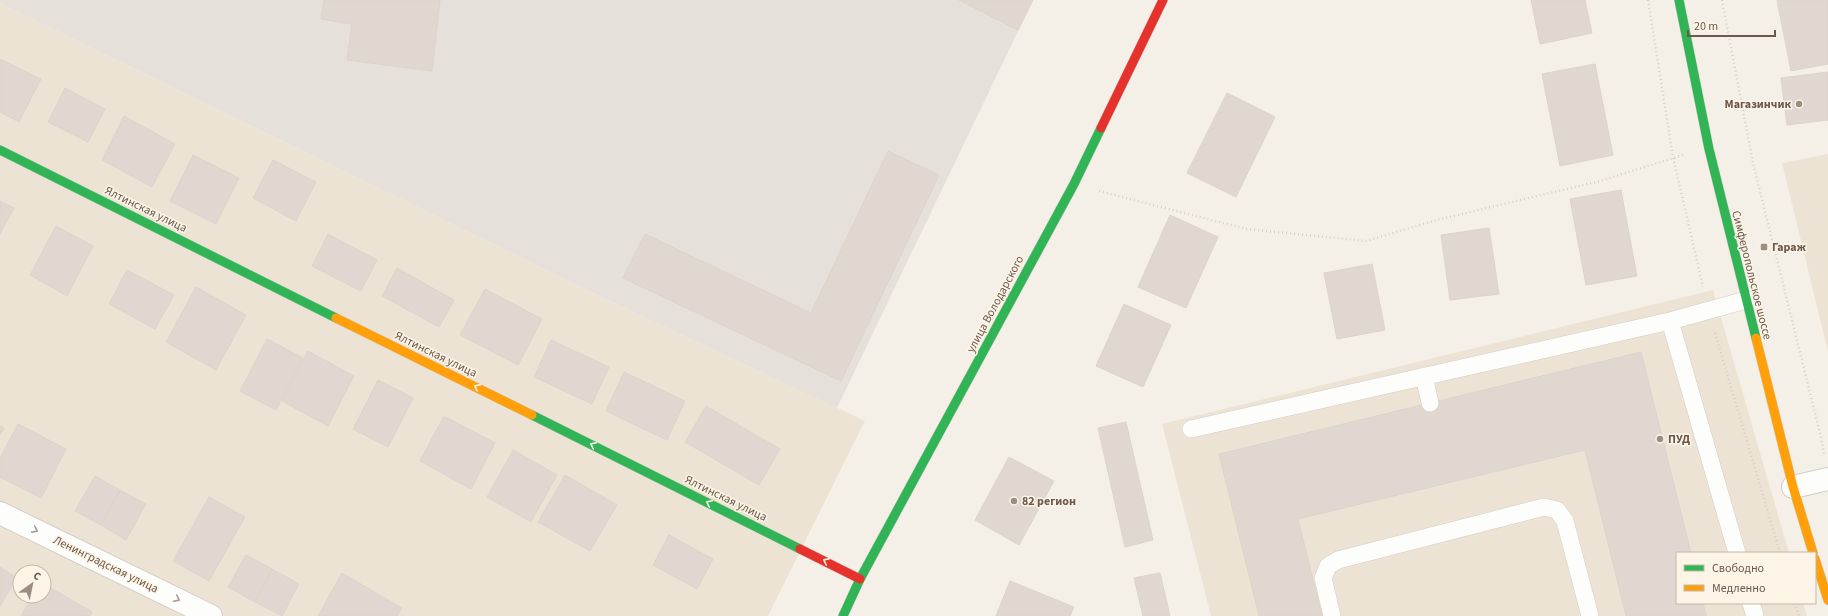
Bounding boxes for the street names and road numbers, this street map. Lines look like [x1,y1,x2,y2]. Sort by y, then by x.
street label: Ялтинская улица [102,182,190,237]
street label: Симферопольское шоссе [1727,209,1776,342]
street label: улица Володарского [963,253,1028,356]
street label: Ялтинская улица [392,327,480,382]
street label: Ялтинская улица [682,471,770,526]
street label: Ленинградская улица [50,532,161,597]

